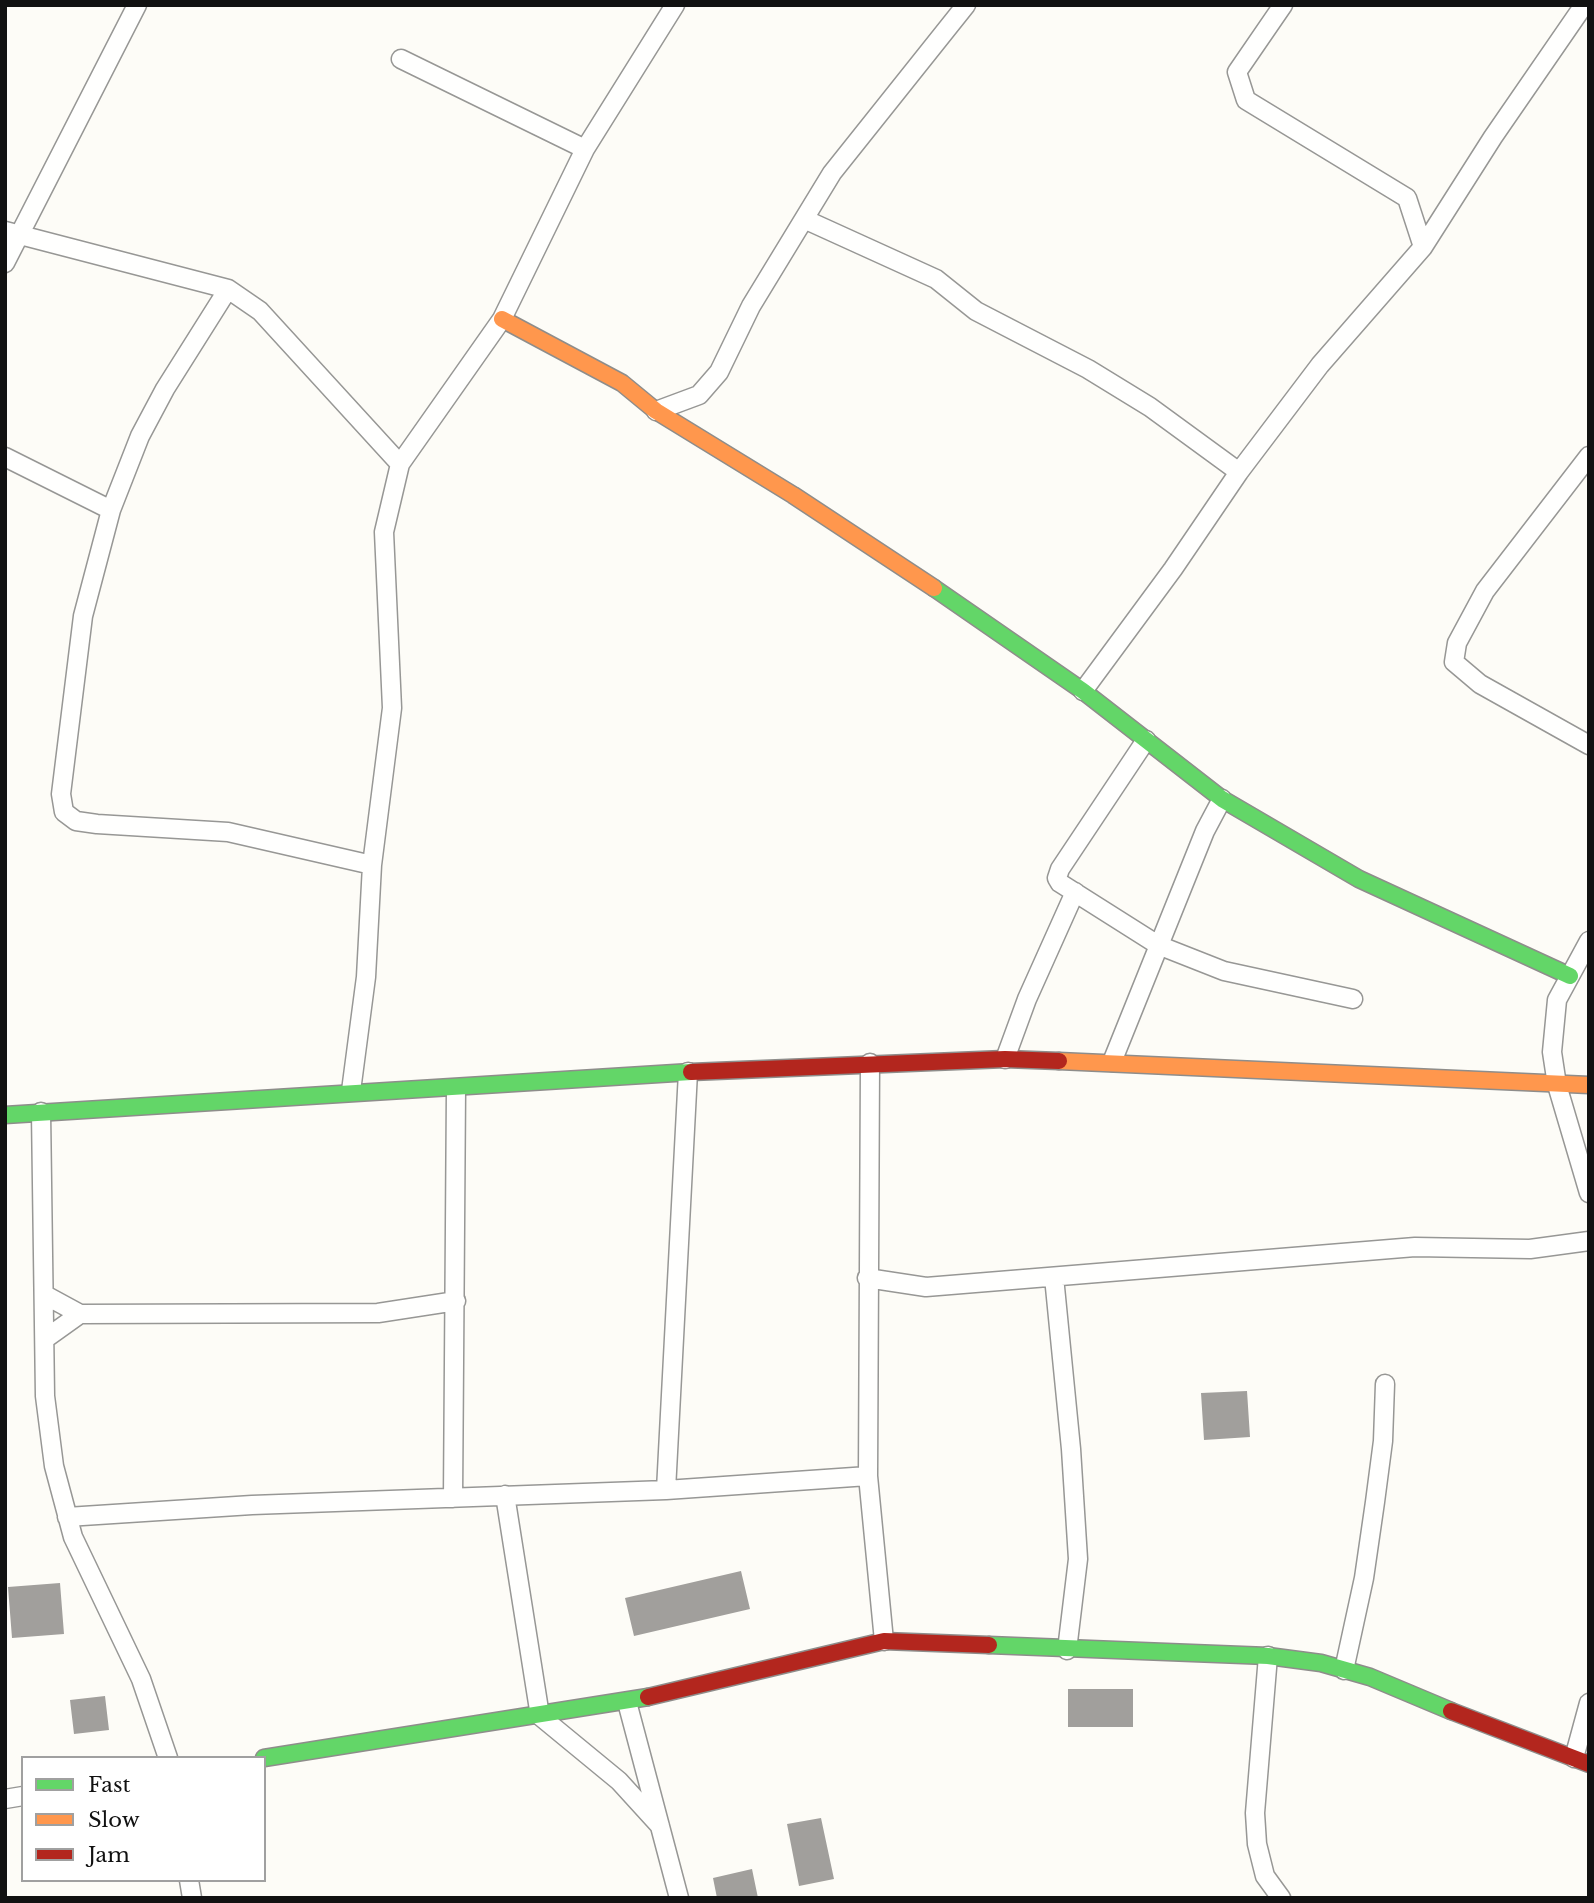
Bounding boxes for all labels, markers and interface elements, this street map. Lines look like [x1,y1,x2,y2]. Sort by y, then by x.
legend [21,1756,266,1882]
text: Fast [88,1772,130,1798]
text: Slow [88,1807,140,1833]
text: Jam [88,1842,130,1868]

